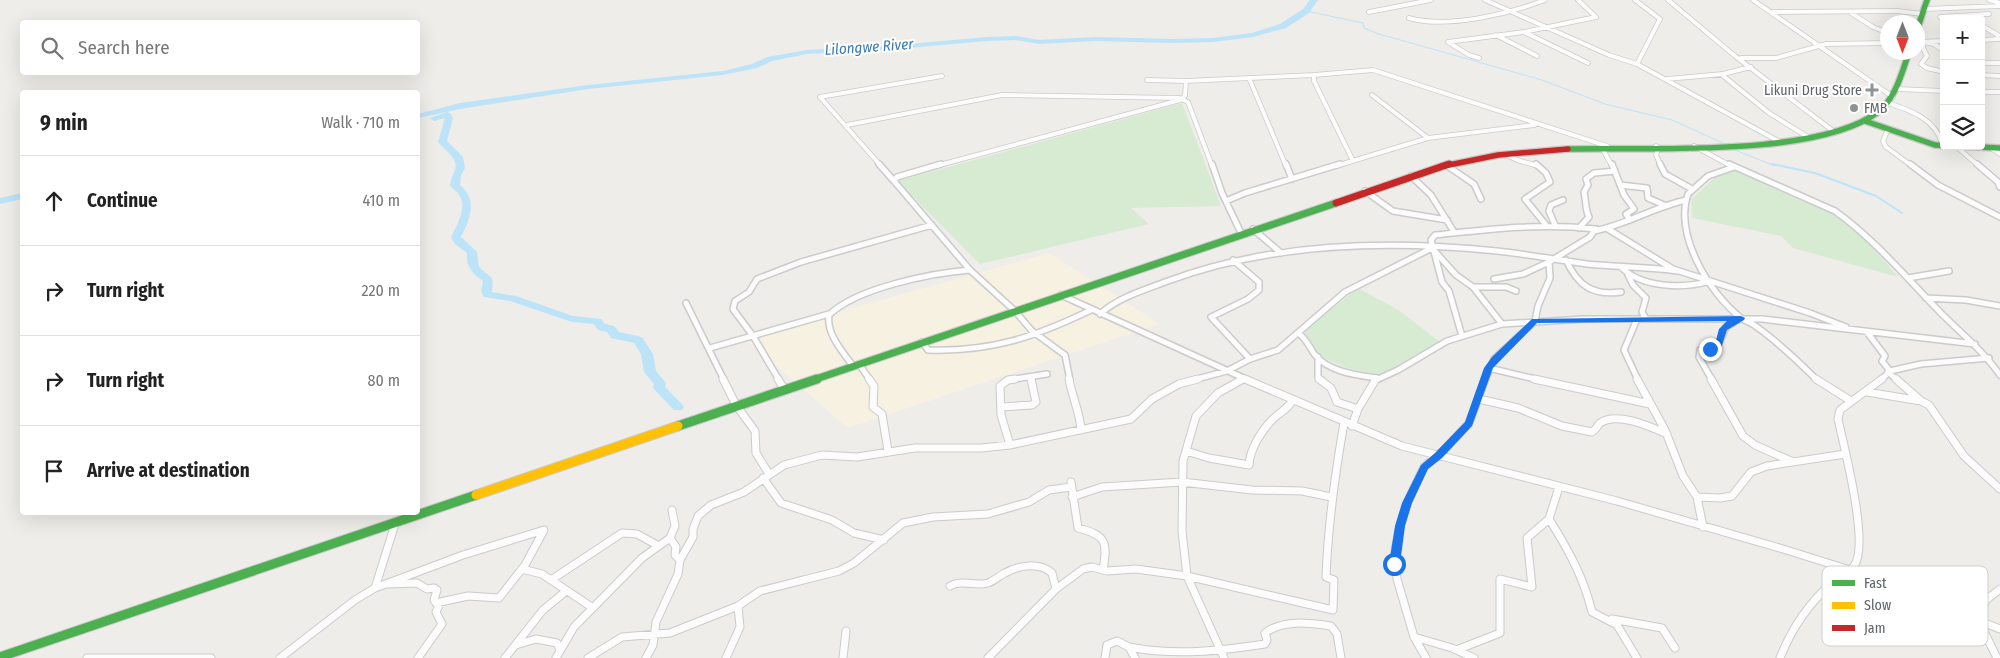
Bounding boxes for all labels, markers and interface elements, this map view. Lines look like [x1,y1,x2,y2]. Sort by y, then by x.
north arrow [1880,15,1925,60]
map controls [1940,15,1985,150]
button: + [1940,15,1985,60]
search box [20,20,420,75]
icon: search [38,34,66,62]
water label: Lilongwe River [824,35,915,59]
text: Search here [78,36,170,59]
button: − [1940,60,1985,105]
place label: Likuni Drug Store [1764,82,1862,99]
marker: Likuni Drug Store [1866,84,1878,96]
place label: FMB [1864,100,1888,117]
marker: FMB [1848,102,1860,114]
button: layers [1940,105,1985,150]
text: 9 min [40,110,88,136]
text: Walk · 710 m [321,113,400,132]
icon: ahead [40,187,68,215]
text: Continue [87,189,158,212]
text: 410 m [362,191,400,210]
icon: right [40,277,68,305]
text: Turn right [87,279,164,302]
text: 220 m [361,281,400,300]
route end [1699,338,1722,361]
icon: right [40,367,68,395]
text: Turn right [87,369,164,392]
text: 80 m [368,371,400,390]
icon: arrive [40,457,68,485]
text: Arrive at destination [87,459,250,482]
route start [1383,553,1406,576]
legend [1822,566,1988,646]
text: Fast [1864,575,1887,592]
text: Slow [1864,597,1891,614]
text: Jam [1864,620,1885,637]

